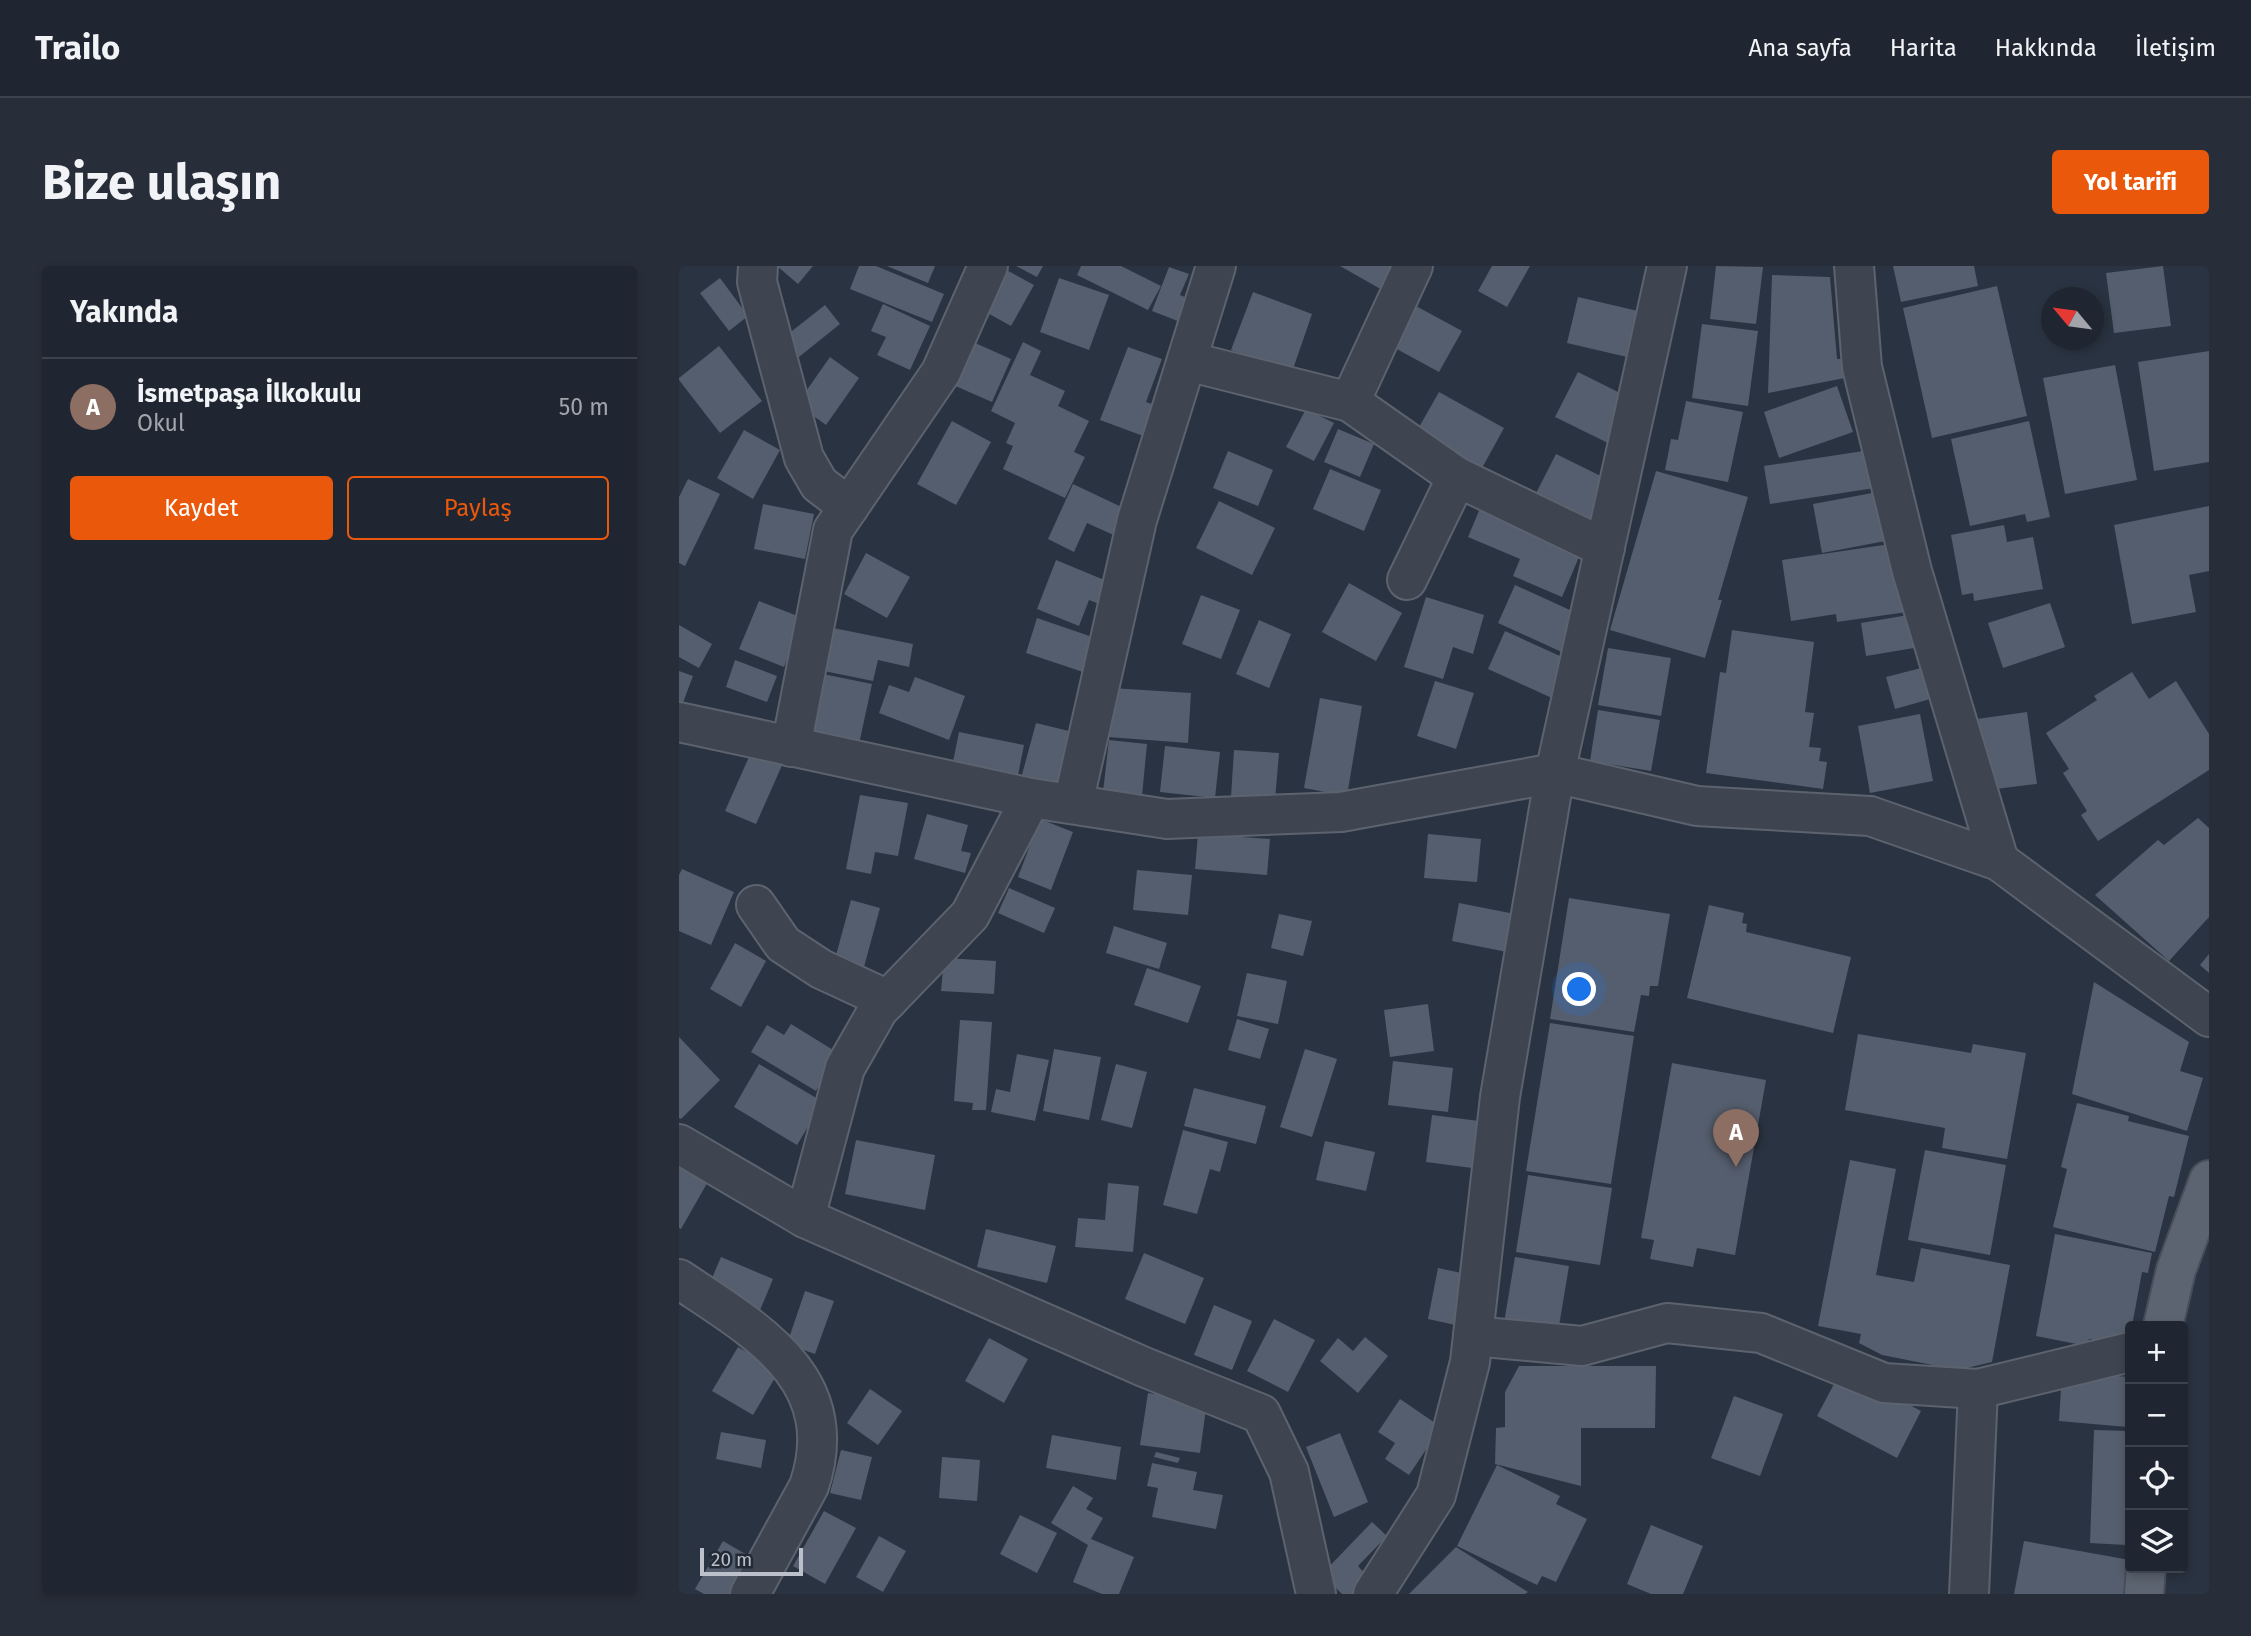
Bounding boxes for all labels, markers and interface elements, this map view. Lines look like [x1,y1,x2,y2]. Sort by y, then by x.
text: Trailo [35,28,120,68]
text: Ana sayfa [1748,34,1852,62]
text: Harita [1890,34,1957,62]
text: Hakkında [1995,34,2097,62]
text: İletişim [2135,34,2216,62]
button: Yol tarifi [2052,150,2209,214]
text: Bize ulaşın [42,153,281,212]
north arrow [2041,287,2104,350]
text: Yakında [70,294,178,330]
text: İsmetpaşa İlkokulu [137,378,362,409]
text: A [86,393,100,421]
text: 50 m [559,393,609,421]
text: Okul [137,409,185,437]
button: Kaydet [70,476,333,540]
button: Paylaş [347,476,609,540]
your location [1562,972,1596,1006]
pin: A [1713,1109,1759,1167]
map controls [2125,1321,2188,1573]
button: + [2125,1321,2188,1384]
button: − [2125,1384,2188,1447]
button: locate [2125,1447,2188,1510]
button: layers [2125,1510,2188,1573]
scale bar [700,1545,803,1577]
text: 20 m [711,1548,752,1571]

